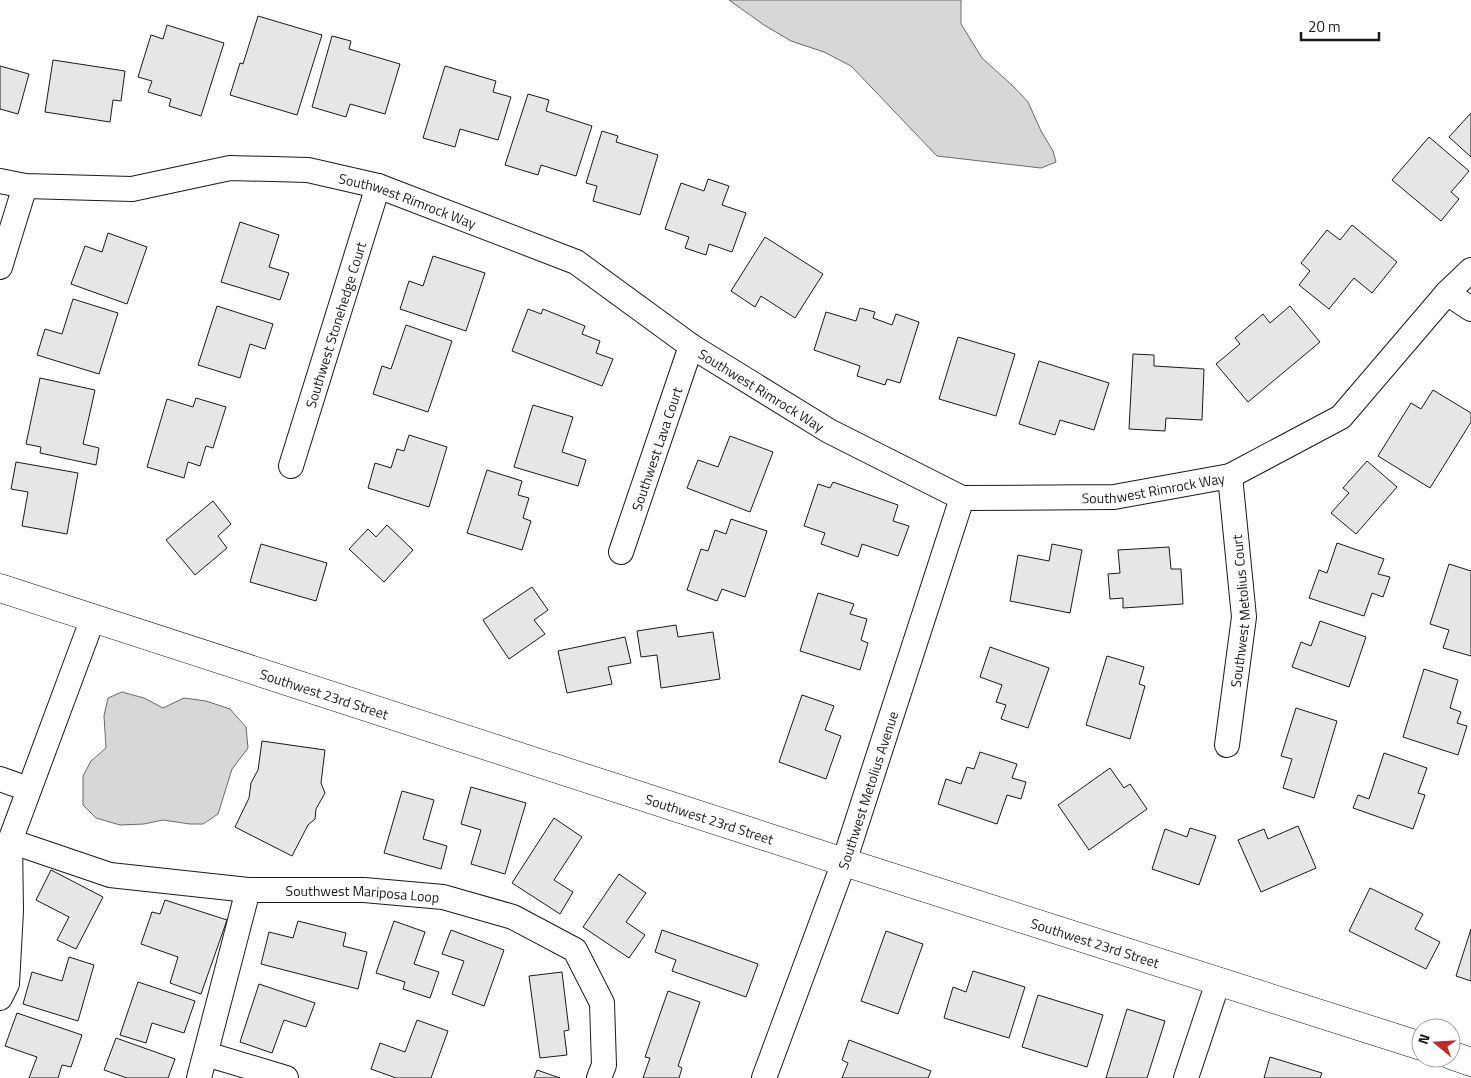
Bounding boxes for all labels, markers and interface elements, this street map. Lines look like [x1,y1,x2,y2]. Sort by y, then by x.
scale bar [1301,10,1378,42]
text: 20 m [1308,15,1341,38]
street label: Southwest Rimrock Way [337,167,480,233]
street label: Southwest Stonehedge Court [299,239,371,410]
street label: Southwest Rimrock Way [695,343,829,436]
street label: Southwest Lava Court [625,384,687,514]
street label: Southwest Rimrock Way [1082,467,1226,508]
street label: Southwest Metolius Court [1224,534,1255,689]
street label: Southwest 23rd Street [257,663,391,724]
street label: Southwest Metolius Avenue [832,708,903,872]
street label: Southwest 23rd Street [643,788,777,849]
street label: Southwest Mariposa Loop [286,880,440,907]
street label: Southwest 23rd Street [1028,912,1162,972]
north arrow [1411,1018,1461,1068]
text: N [1412,1031,1435,1047]

